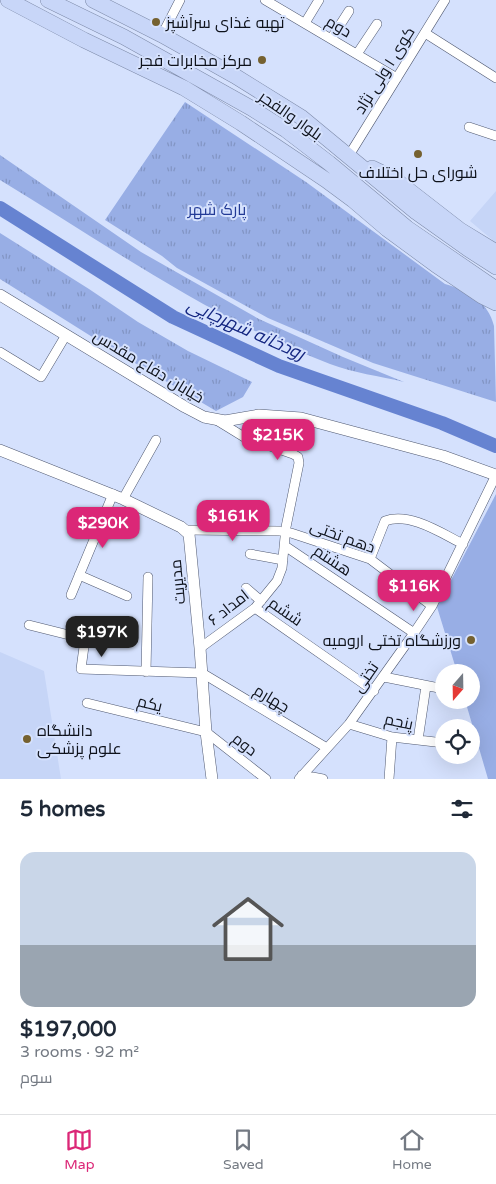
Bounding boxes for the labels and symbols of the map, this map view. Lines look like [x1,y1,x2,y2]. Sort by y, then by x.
street label: دوم [322,12,355,43]
place label: تهیه غذای سرآشپز [165,13,285,34]
marker: تهیه غذای سرآشپز [150,16,162,28]
street label: کوی ۱ ولی نژاد [350,23,420,118]
place label: مرکز مخابرات فجر [138,51,252,71]
marker: مرکز مخابرات فجر [256,54,268,66]
street label: بلوار والفجر [254,86,326,145]
marker: شورای حل اختلاف [412,148,424,160]
place label: شورای حل اختلاف [359,163,477,183]
park label: پارک شهر [187,200,247,221]
water label: رودخانه شهرچایی [183,293,309,366]
street label: خیابان دفاع مقدس [89,326,208,409]
pin: $215K [243,418,313,461]
pin: $161K [198,500,268,542]
pin: $290K [68,506,138,549]
street label: دهم تختی [307,516,378,559]
street label: هشتم [309,541,355,582]
street label: مدیریت [166,558,190,605]
pin: $116K [379,570,449,612]
street label: امداد ۶ [204,585,253,630]
street label: ششم [264,593,307,632]
pin: $197K [67,616,137,658]
place label: ورزشگاه تختی ارومیه [323,631,461,651]
marker: ورزشگاه تختی ارومیه [465,634,477,646]
street label: تختی [348,658,384,697]
north arrow [435,664,480,709]
street label: چهارم [249,680,293,718]
street label: یکم [135,691,165,718]
street label: پنجم [382,709,416,736]
place label: دانشگاه علوم پزشکی [37,721,122,760]
street label: دوم [227,729,261,762]
marker: دانشگاه علوم پزشکی [21,733,33,745]

